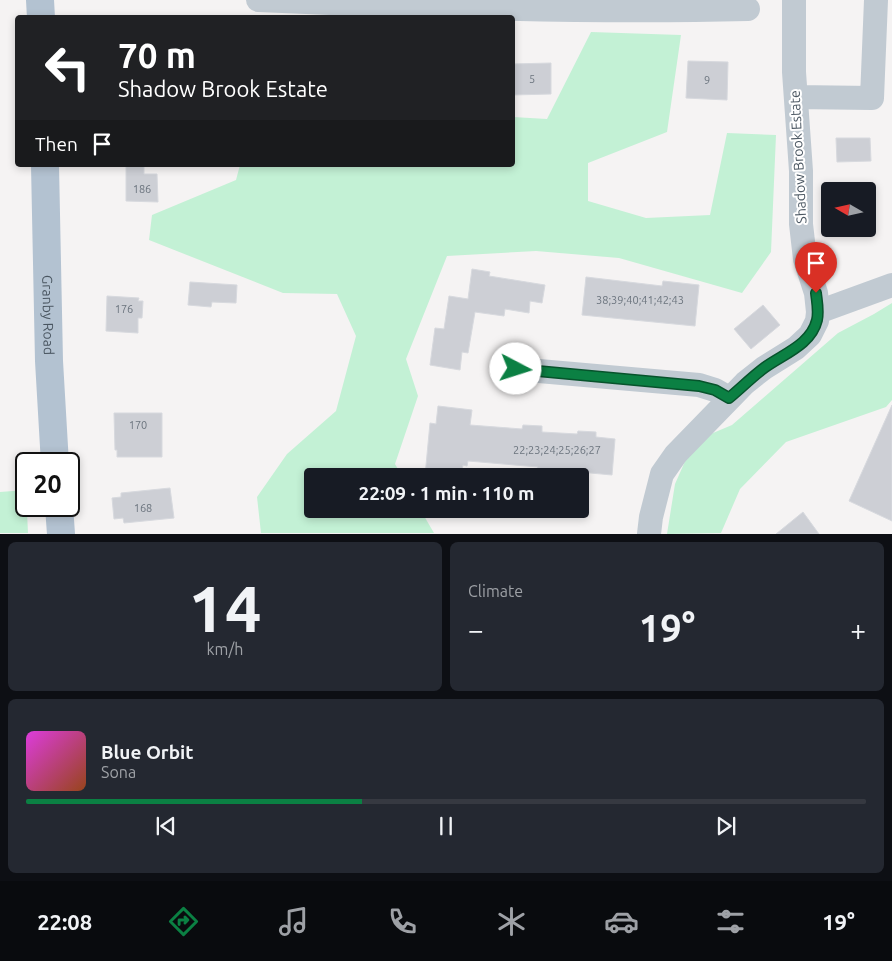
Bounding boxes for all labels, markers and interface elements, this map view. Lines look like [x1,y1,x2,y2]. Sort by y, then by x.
icon: left [35,35,100,100]
text: 70 m [118,35,196,75]
house number: 5 [529,73,535,85]
house number: 9 [704,74,710,86]
text: Shadow Brook Estate [118,76,328,101]
street label: Shadow Brook Estate [787,90,809,224]
icon: arrive [88,130,116,158]
text: Then [35,133,78,155]
north arrow [821,182,876,238]
map controls [821,182,876,237]
house number: 186 [133,183,151,195]
pin [795,242,837,293]
icon: arrive [802,249,830,277]
street label: Granby Road [39,275,57,355]
house number: 38;39;40;41;42;43 [596,294,684,306]
house number: 176 [115,303,133,315]
position arrow [489,342,541,394]
house number: 170 [129,419,147,431]
house number: 22;23;24;25;26;27 [513,444,601,456]
speed limit sign: 20 [15,452,80,517]
text: 22:09 · 1 min · 110 m [359,482,534,504]
house number: 168 [134,502,152,514]
text: 14 [188,571,262,644]
text: Climate [468,582,523,600]
text: 19° [639,607,695,649]
text: − [468,614,484,645]
text: + [850,614,866,645]
text: km/h [207,640,243,658]
text: Blue Orbit [101,741,194,763]
text: Sona [101,763,136,781]
icon: previous [152,812,180,840]
icon: pause [432,812,460,840]
icon: next [712,812,740,840]
icon: directions [166,904,201,939]
icon: music [276,904,311,939]
icon: phone [385,904,420,939]
icon: climate [494,904,529,939]
icon: car [604,904,639,939]
icon: filters [713,904,748,939]
text: 22:08 [37,909,92,934]
text: 19° [822,909,855,934]

